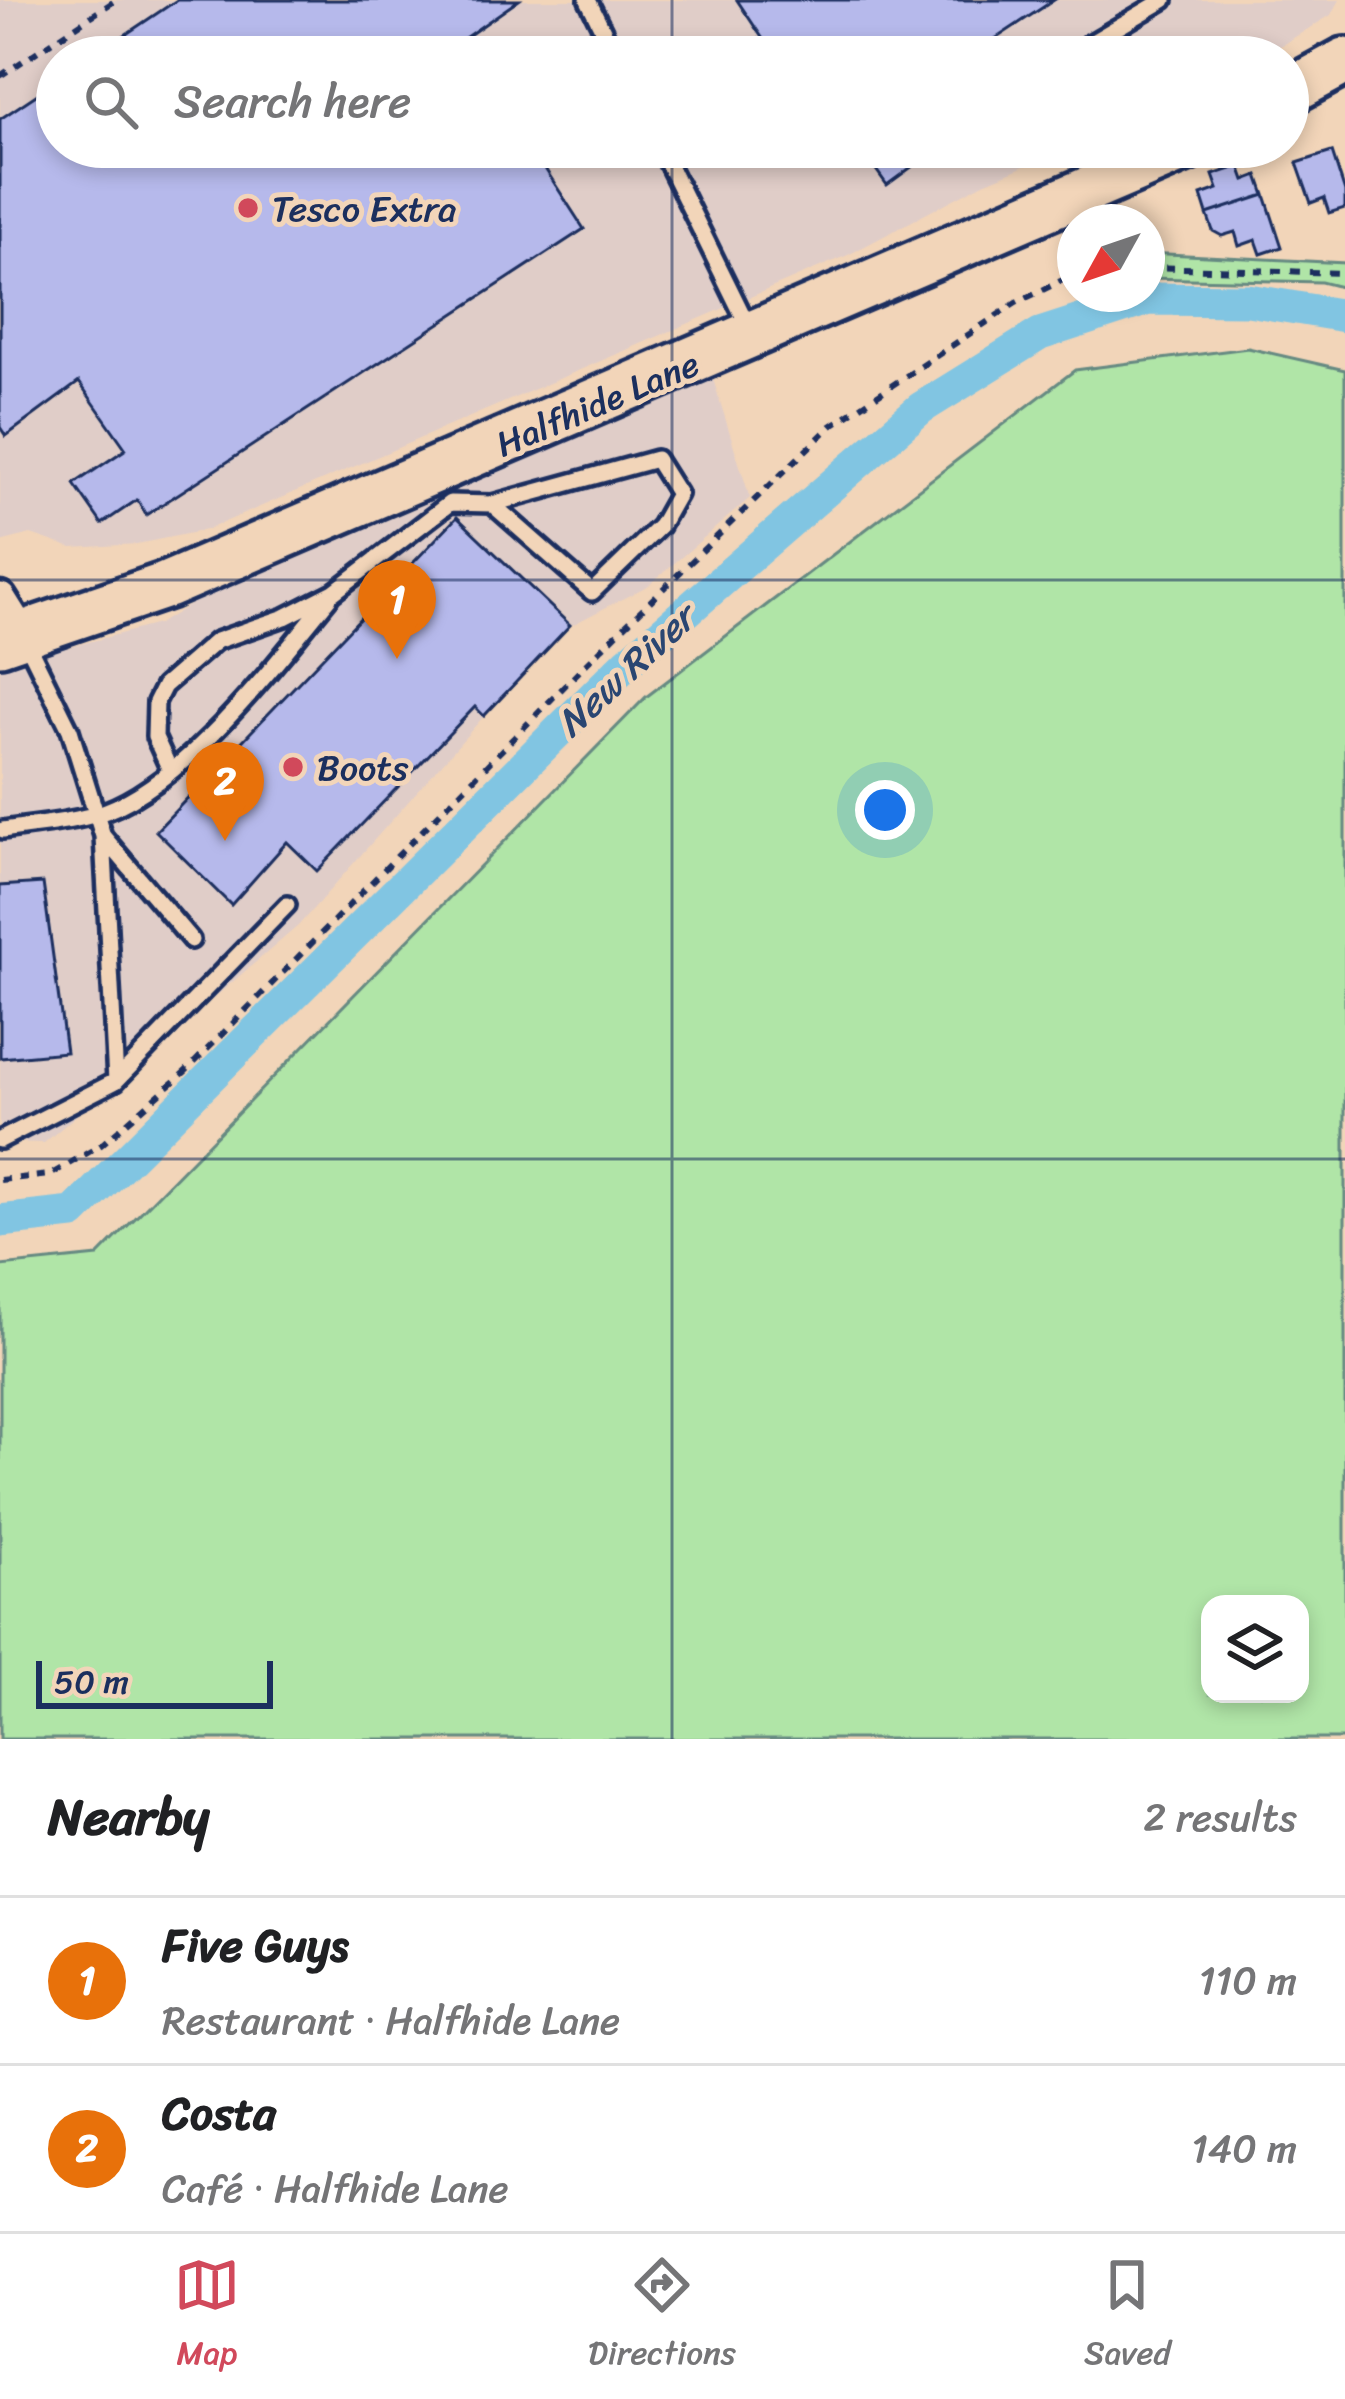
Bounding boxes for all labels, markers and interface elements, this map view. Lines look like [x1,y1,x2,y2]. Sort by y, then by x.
search box [36,36,1309,168]
text: Search here [174,62,411,142]
icon: search [78,69,144,135]
place label: Tesco Extra [272,177,456,241]
marker: Tesco Extra [235,195,261,221]
north arrow [1057,204,1165,312]
street label: Halfhide Lane [485,332,710,476]
pin: 1 [358,560,436,659]
water label: New River [539,583,716,754]
place label: Boots [317,736,409,800]
pin: 2 [186,742,264,841]
marker: Boots [280,754,306,780]
your location [855,780,915,840]
map controls [1201,1595,1309,1703]
button: layers [1201,1595,1309,1703]
text: 50 m [54,1653,129,1711]
scale bar [36,1655,273,1708]
text: Nearby [48,1772,209,1862]
text: 2 results [1143,1783,1297,1852]
text: Five Guys [162,1906,349,1986]
text: 1 [79,1946,95,2015]
text: 110 m [1199,1946,1297,2015]
text: Restaurant · Halfhide Lane [162,1986,620,2055]
text: Costa [162,2074,276,2154]
text: 2 [76,2114,98,2183]
text: 140 m [1191,2114,1297,2183]
text: Café · Halfhide Lane [162,2154,509,2223]
tab: Map [174,2252,240,2382]
tab: Directions [588,2252,736,2382]
tab: Saved [1084,2252,1171,2382]

